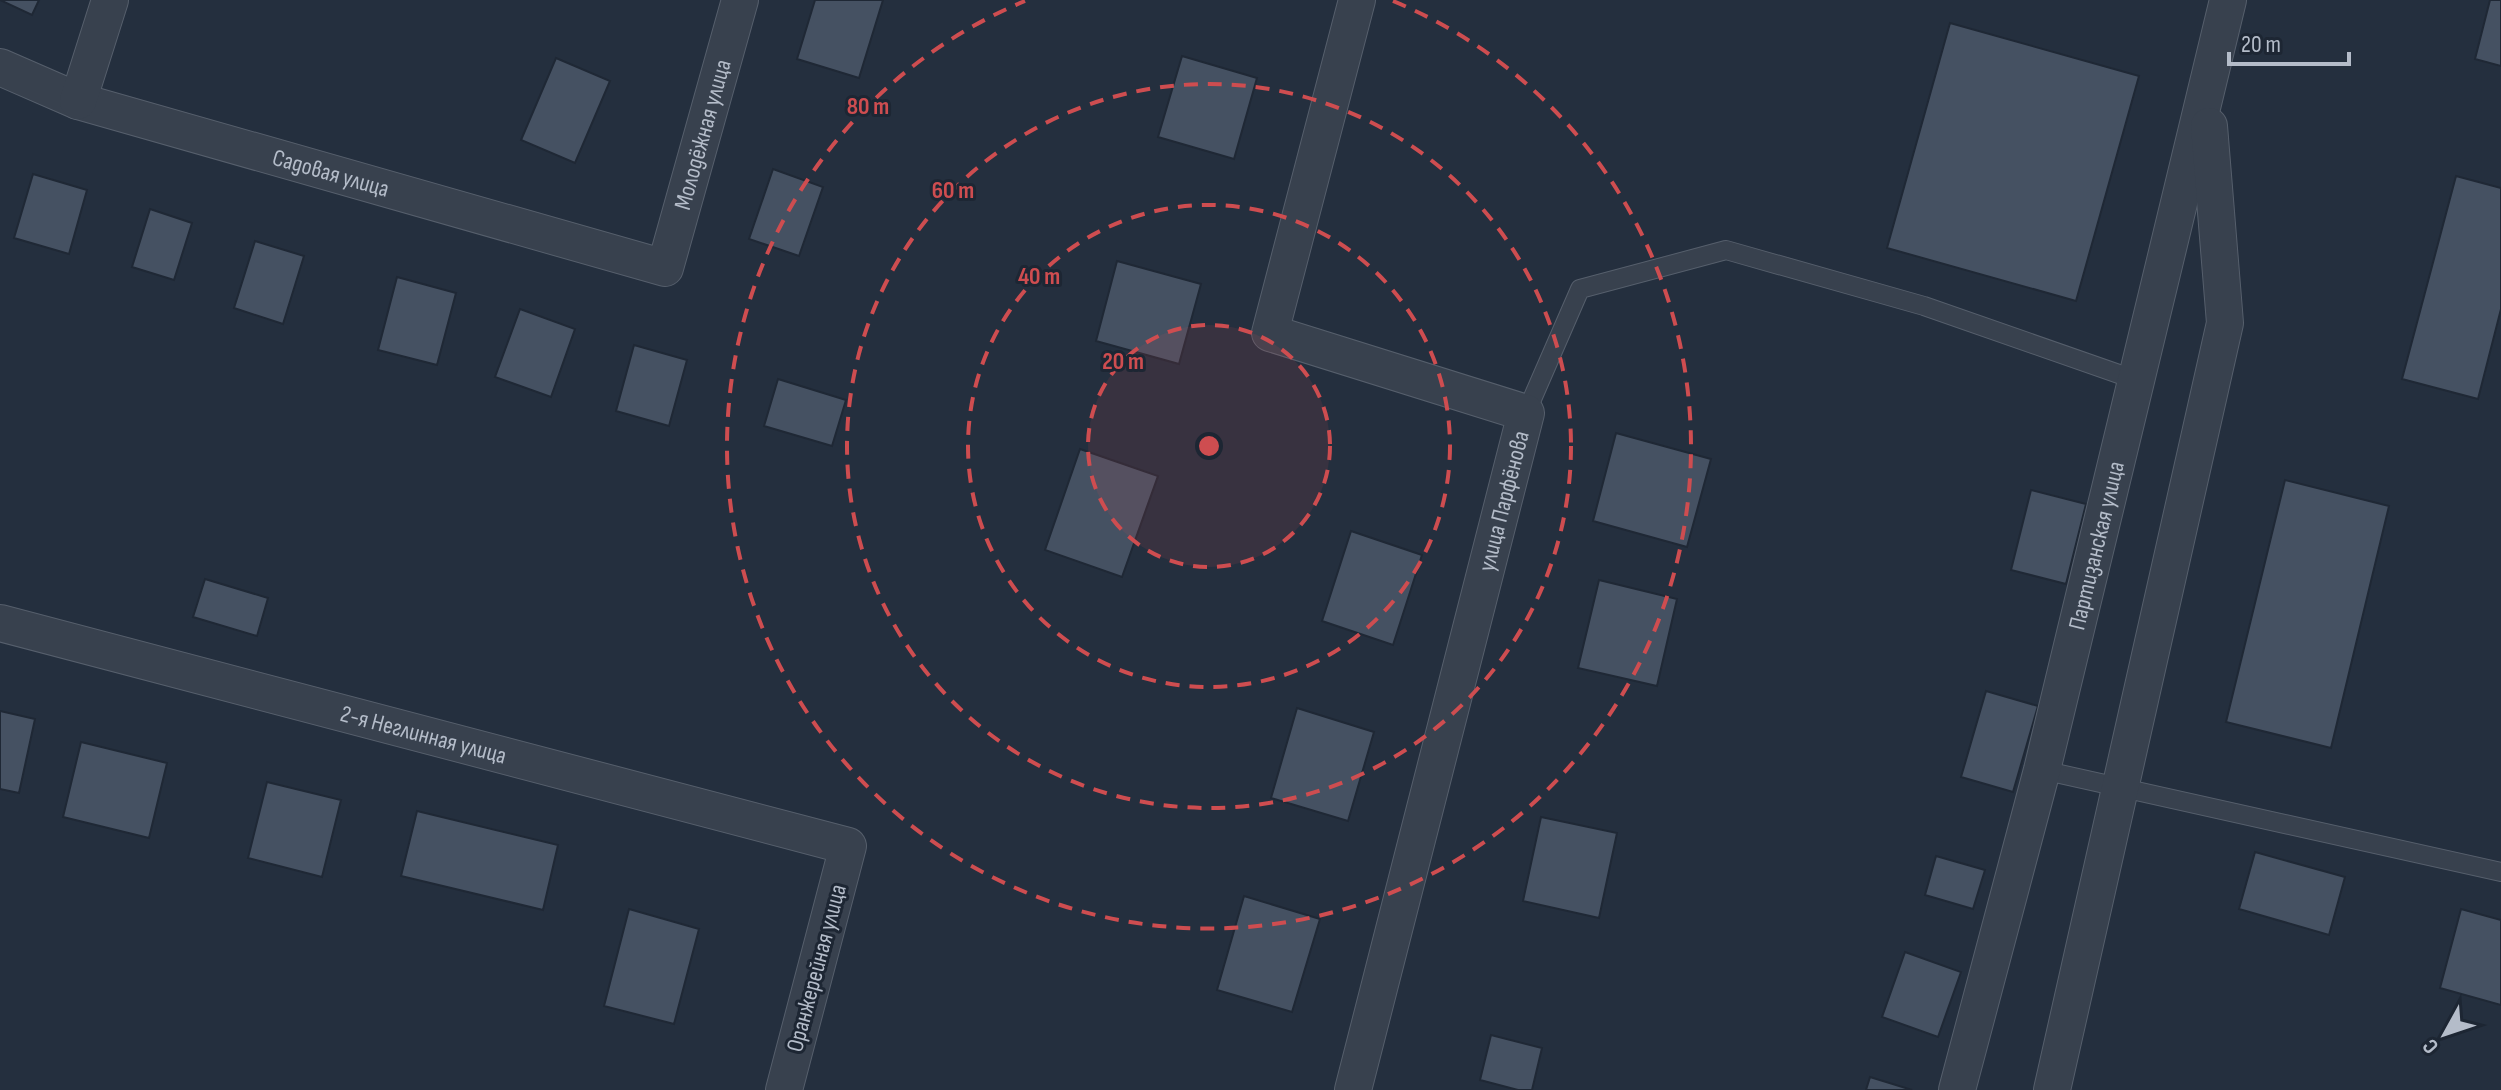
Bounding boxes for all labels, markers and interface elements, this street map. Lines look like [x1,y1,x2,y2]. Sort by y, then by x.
scale bar [2229,16,2349,66]
text: 20 m [2241,30,2281,59]
street label: Молодёжная улица [668,56,738,213]
text: 80 m [847,92,889,121]
street label: Садовая улица [269,143,392,204]
text: 60 m [932,176,974,205]
text: 40 m [1018,262,1060,291]
text: 20 m [1102,347,1144,376]
street label: улица Парфёнова [1472,428,1536,574]
centre of rings [1195,432,1223,460]
street label: Партизанская улица [2062,458,2131,633]
street label: 2-я Неглинная улица [337,699,510,771]
street label: Оранжерейная улица [780,881,853,1055]
north arrow [2405,994,2485,1074]
text: С [2417,1033,2445,1059]

